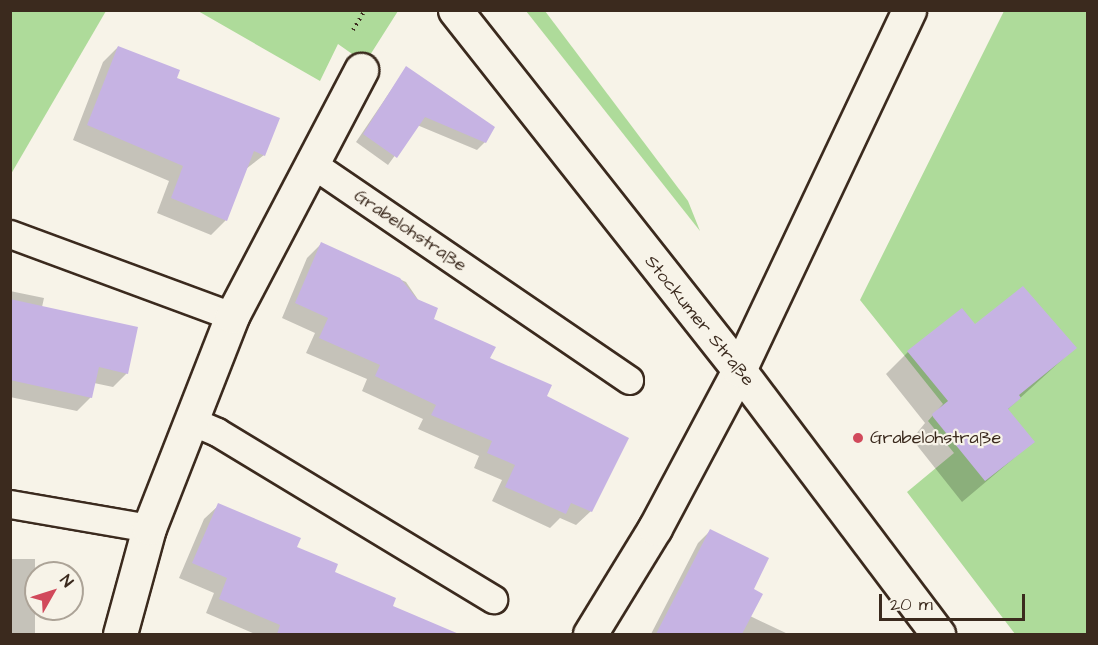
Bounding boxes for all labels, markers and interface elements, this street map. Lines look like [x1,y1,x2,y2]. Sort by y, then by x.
street label: Grabelohstraße [350,185,470,277]
street label: Stockumer Straße [640,251,758,391]
place label: Grabelohstraße [870,427,1001,449]
marker: Grabelohstraße [851,431,865,445]
north arrow [24,561,84,621]
text: N [55,570,78,592]
scale bar [882,582,1028,620]
text: 20 m [890,592,933,617]

